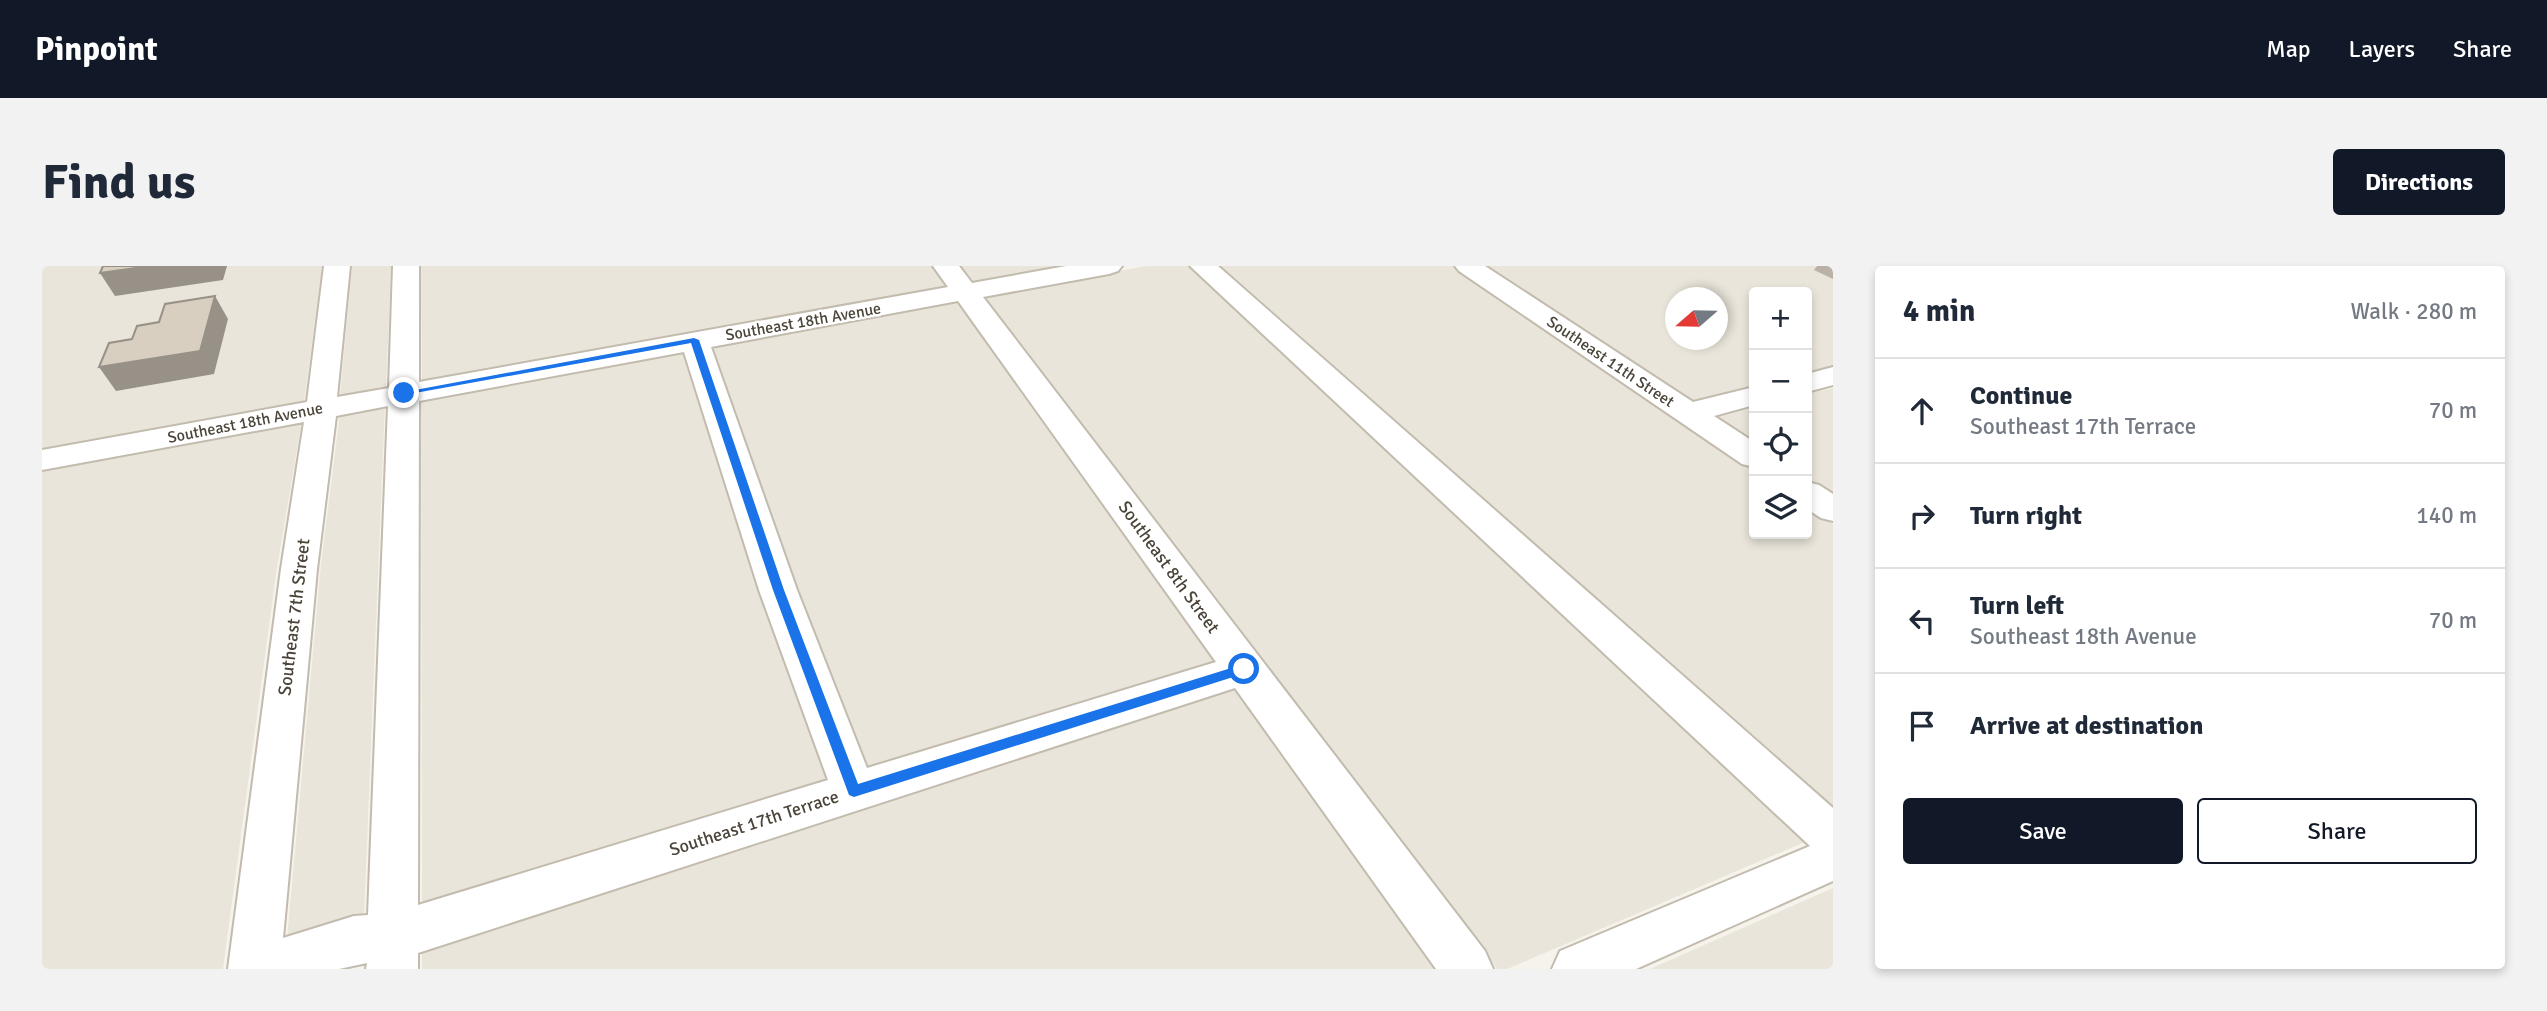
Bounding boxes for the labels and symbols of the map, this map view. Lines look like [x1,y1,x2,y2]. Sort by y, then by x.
north arrow [1665,287,1728,350]
street label: Southeast 18th Avenue [724,298,883,346]
street label: Southeast 11th Street [1543,312,1678,412]
route end [388,377,419,408]
street label: Southeast 18th Avenue [166,398,324,448]
street label: Southeast 8th Street [1114,497,1224,637]
street label: Southeast 7th Street [273,537,315,697]
route start [1228,653,1259,684]
street label: Southeast 17th Terrace [666,785,842,861]

